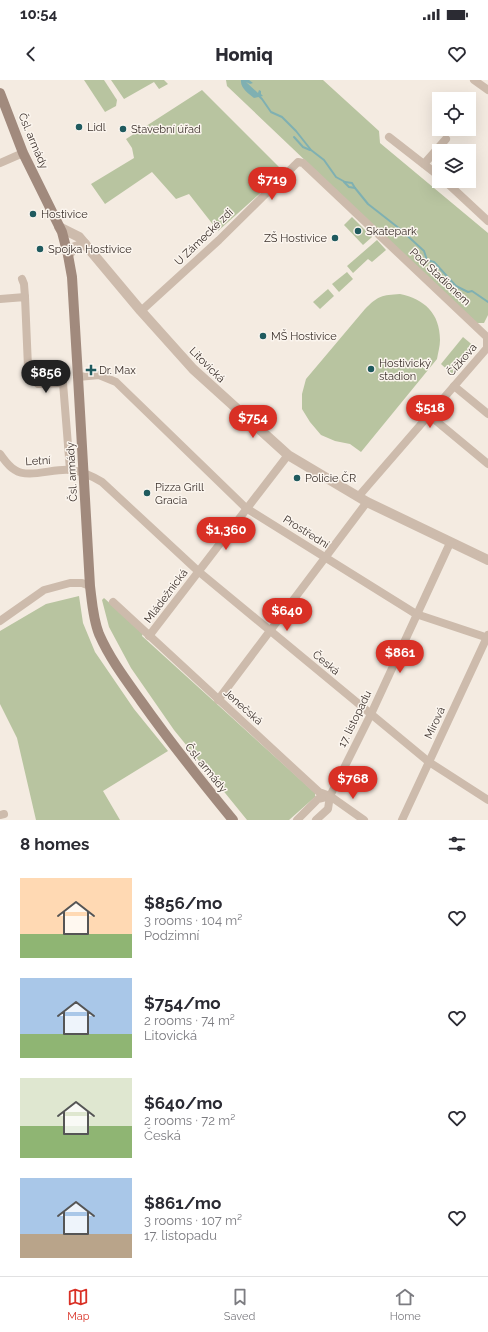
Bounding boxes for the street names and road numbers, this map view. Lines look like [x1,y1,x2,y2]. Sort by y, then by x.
street label: Čsl. armády [15,111,52,171]
street label: U Zámecké zdi [172,206,236,268]
street label: Pod Stadionem [407,246,473,308]
street label: Čížkova [444,340,480,379]
street label: Litovická [187,345,227,385]
street label: Čsl. armády [63,442,80,502]
street label: Letní [25,454,52,468]
street label: Prostřední [281,513,332,552]
street label: Mládežnická [142,567,190,625]
street label: Česká [310,647,343,678]
street label: Jenečská [221,686,265,728]
street label: 17. listopadu [336,688,374,750]
street label: Mírová [422,705,448,741]
street label: Čsl. armády [182,740,231,795]

